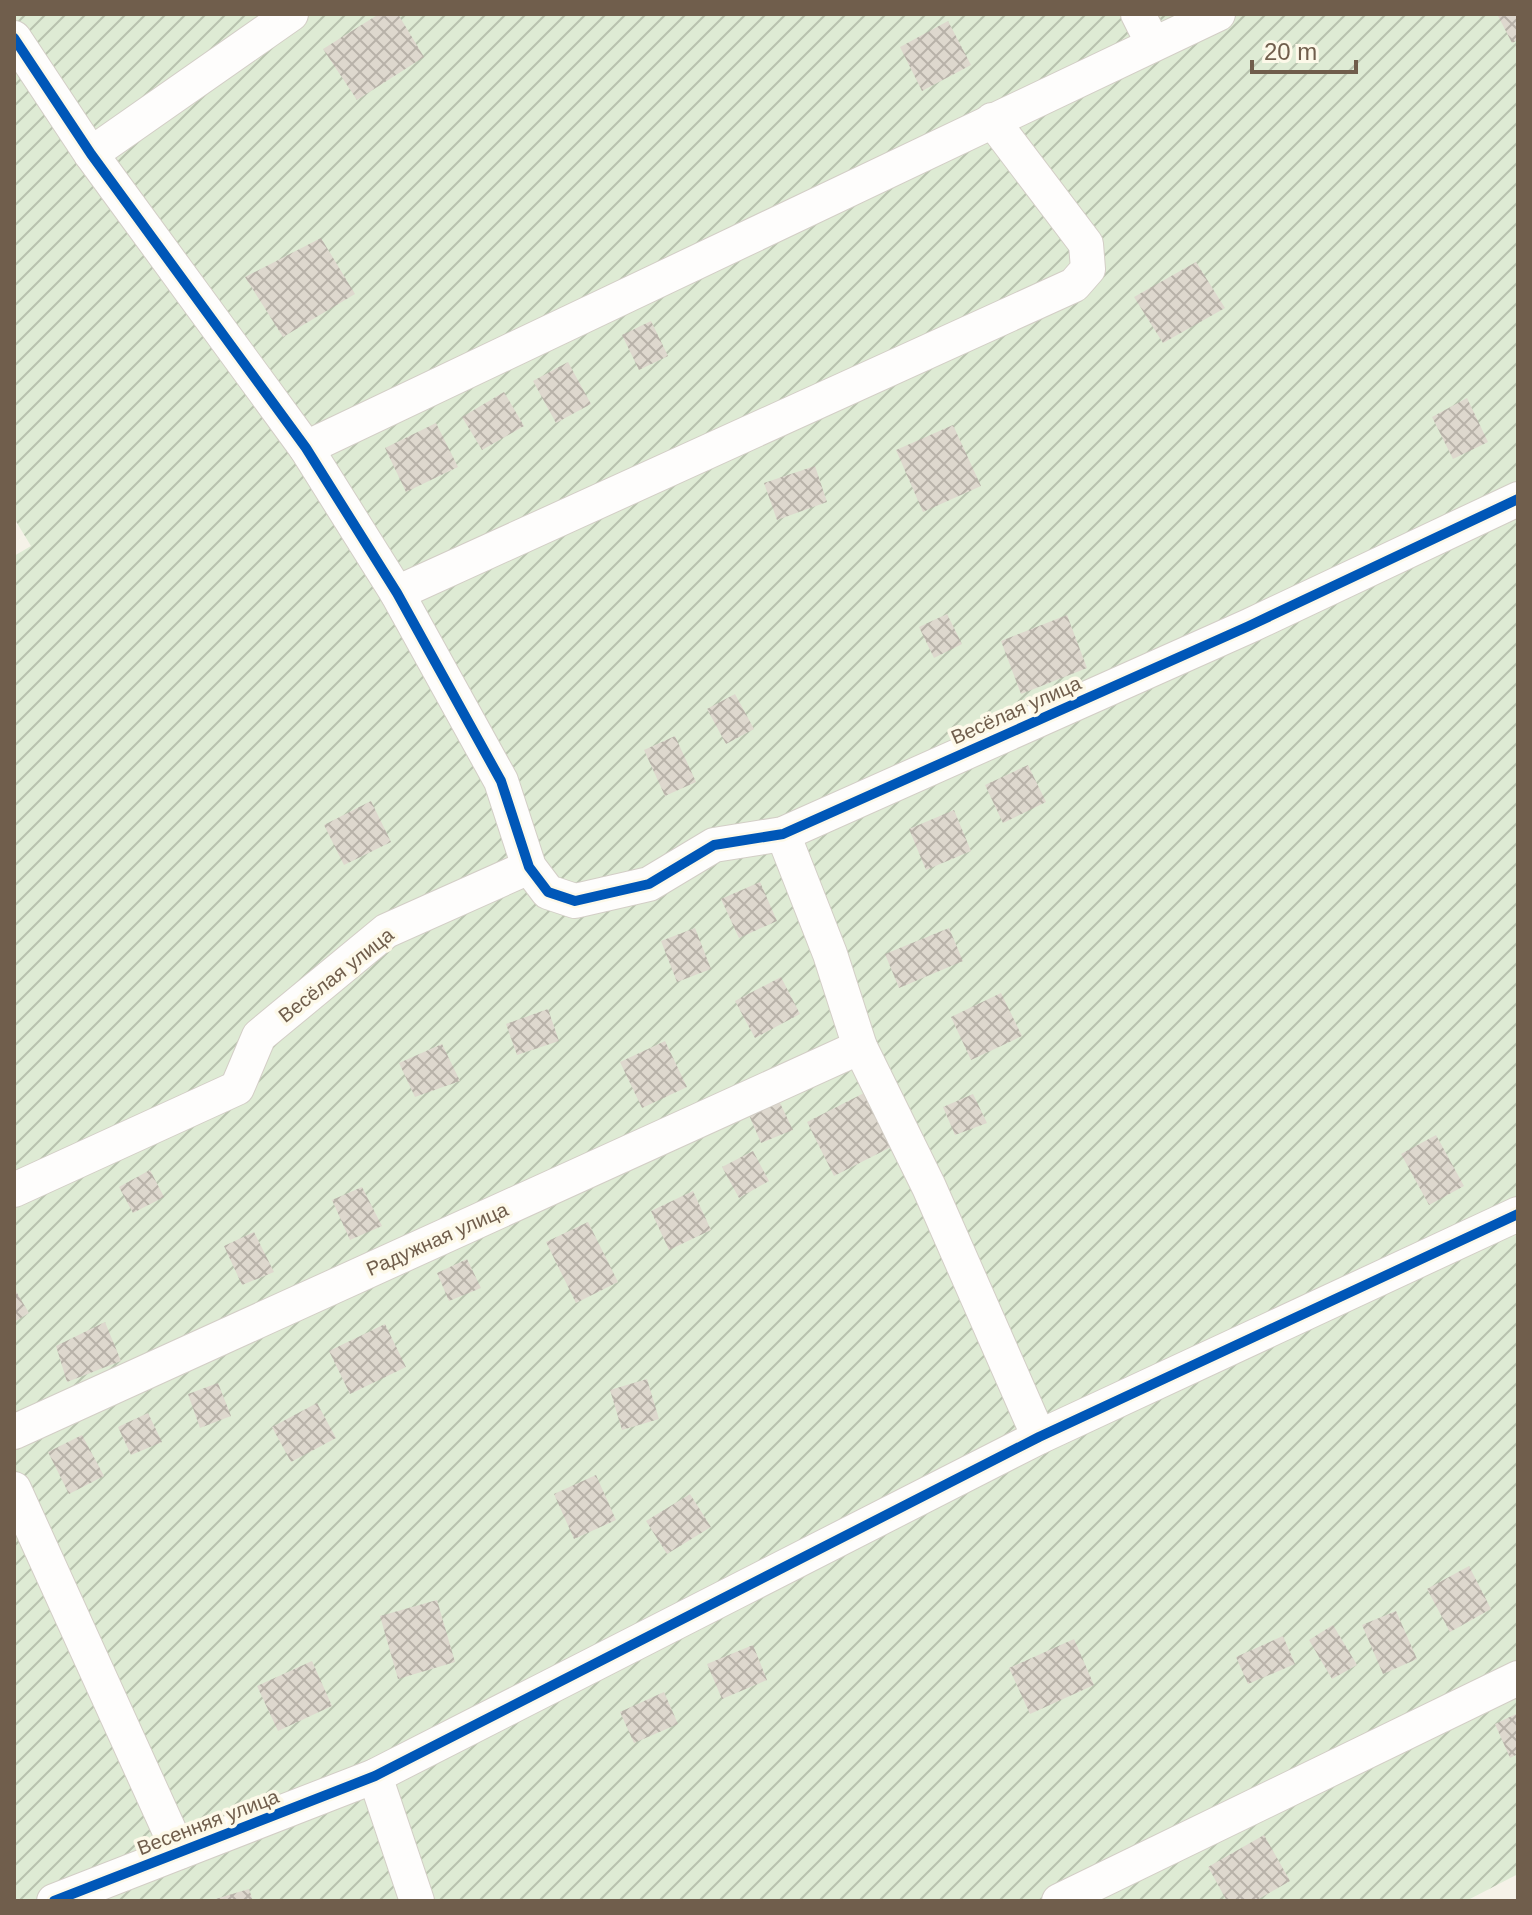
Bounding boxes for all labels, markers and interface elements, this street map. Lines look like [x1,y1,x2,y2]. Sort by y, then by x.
scale bar [1252,24,1356,74]
text: 20 m [1264,38,1317,65]
street label: Весёлая улица [948,671,1085,748]
street label: Весёлая улица [274,923,399,1027]
street label: Радужная улица [363,1198,512,1280]
street label: Весенняя улица [134,1785,283,1859]

